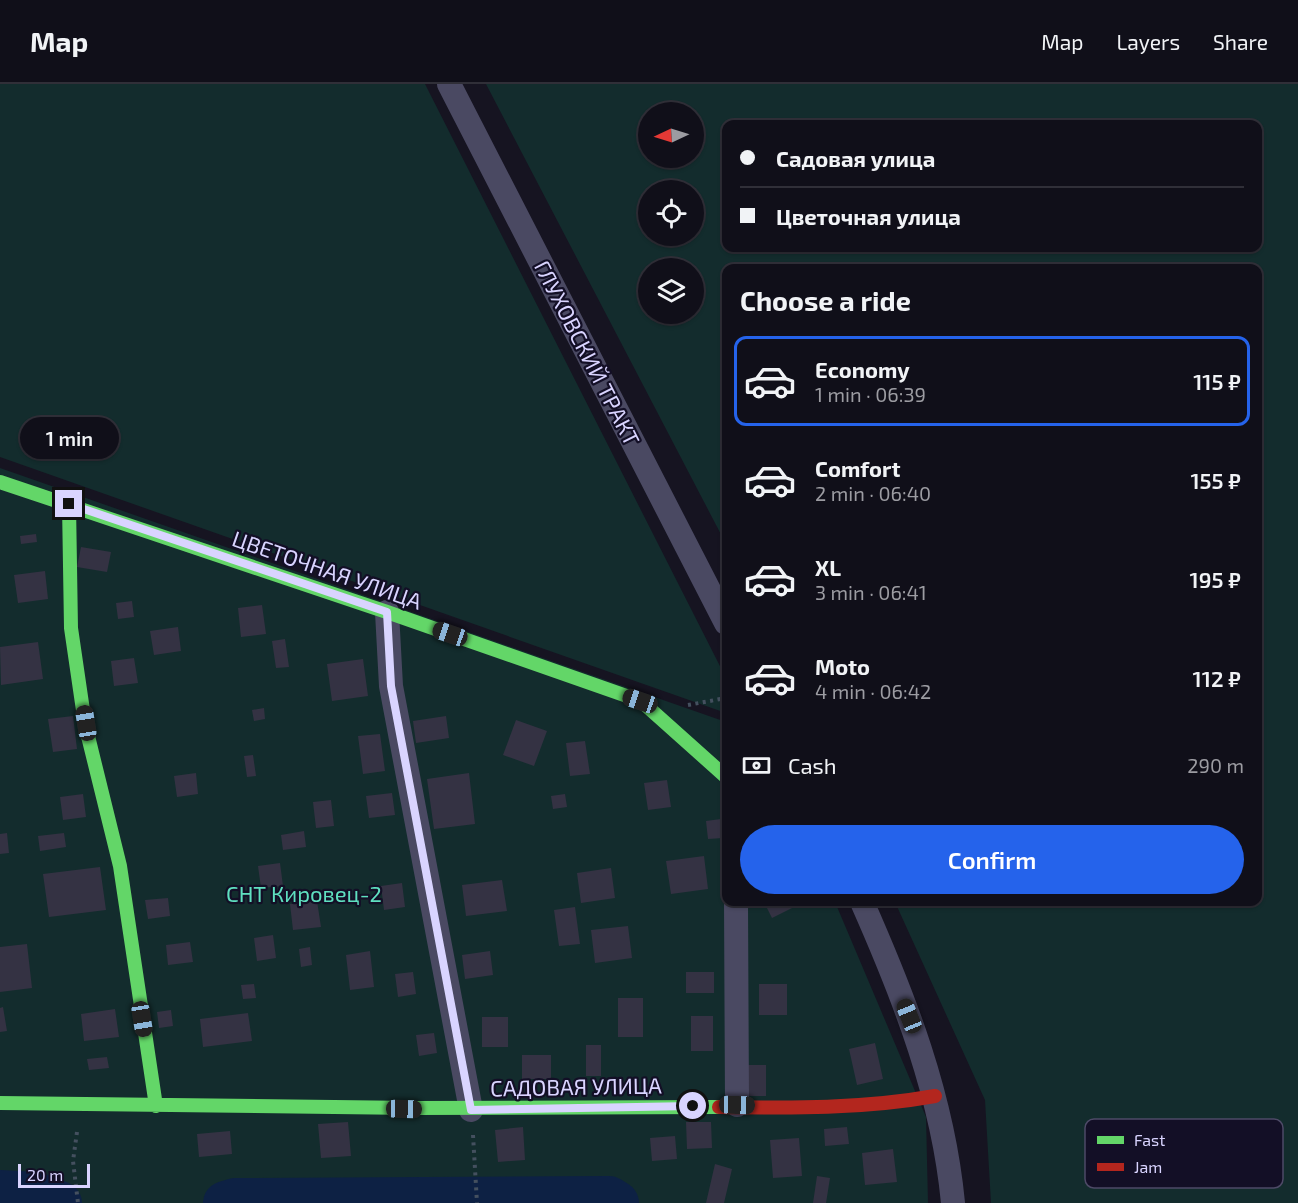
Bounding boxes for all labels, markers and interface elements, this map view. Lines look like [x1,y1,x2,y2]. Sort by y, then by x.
text: Map [30,24,88,58]
text: Map [1041,29,1083,54]
text: Layers [1116,29,1180,54]
text: Share [1213,29,1268,54]
north arrow [638,102,704,168]
map controls [638,102,704,324]
text: Садовая улица [776,145,935,171]
button: locate [638,180,704,246]
text: Цветочная улица [776,203,961,229]
street label: ГЛУХОВСКИЙ ТРАКТ [530,256,646,450]
button: layers [638,258,704,324]
text: Choose a ride [740,284,911,316]
icon: car [743,354,797,408]
text: Economy [815,356,910,382]
text: 115 ₽ [1193,368,1241,394]
text: 1 min · 06:39 [815,382,926,406]
callout: 1 min [20,417,118,459]
text: 1 min [46,426,93,450]
icon: car [743,453,797,507]
text: Comfort [815,455,900,481]
text: 155 ₽ [1190,467,1241,493]
text: 2 min · 06:40 [815,481,931,505]
route end [55,490,82,517]
street label: ЦВЕТОЧНАЯ УЛИЦА [229,524,426,614]
icon: car [743,552,797,606]
text: XL [815,554,841,580]
text: 195 ₽ [1190,566,1241,592]
text: 3 min · 06:41 [815,580,927,604]
car [430,620,470,648]
icon: car [743,651,797,705]
text: Moto [815,653,870,679]
text: 112 ₽ [1193,665,1241,691]
text: 4 min · 06:42 [815,679,931,703]
car [620,687,660,715]
car [74,704,98,742]
icon: cash [740,749,773,782]
text: Cash [788,752,837,778]
text: 290 m [1187,753,1244,777]
button: Confirm [740,825,1244,894]
park label: СНТ Кировец-2 [226,880,382,906]
car [894,996,924,1036]
car [130,1000,154,1038]
street label: САДОВАЯ УЛИЦА [490,1071,662,1100]
route start [679,1092,706,1119]
car [719,1096,755,1114]
car [386,1100,422,1118]
legend [1085,1119,1283,1188]
text: Fast [1134,1130,1165,1149]
text: Jam [1134,1157,1162,1176]
scale bar [18,1161,90,1188]
text: 20 m [27,1165,63,1184]

